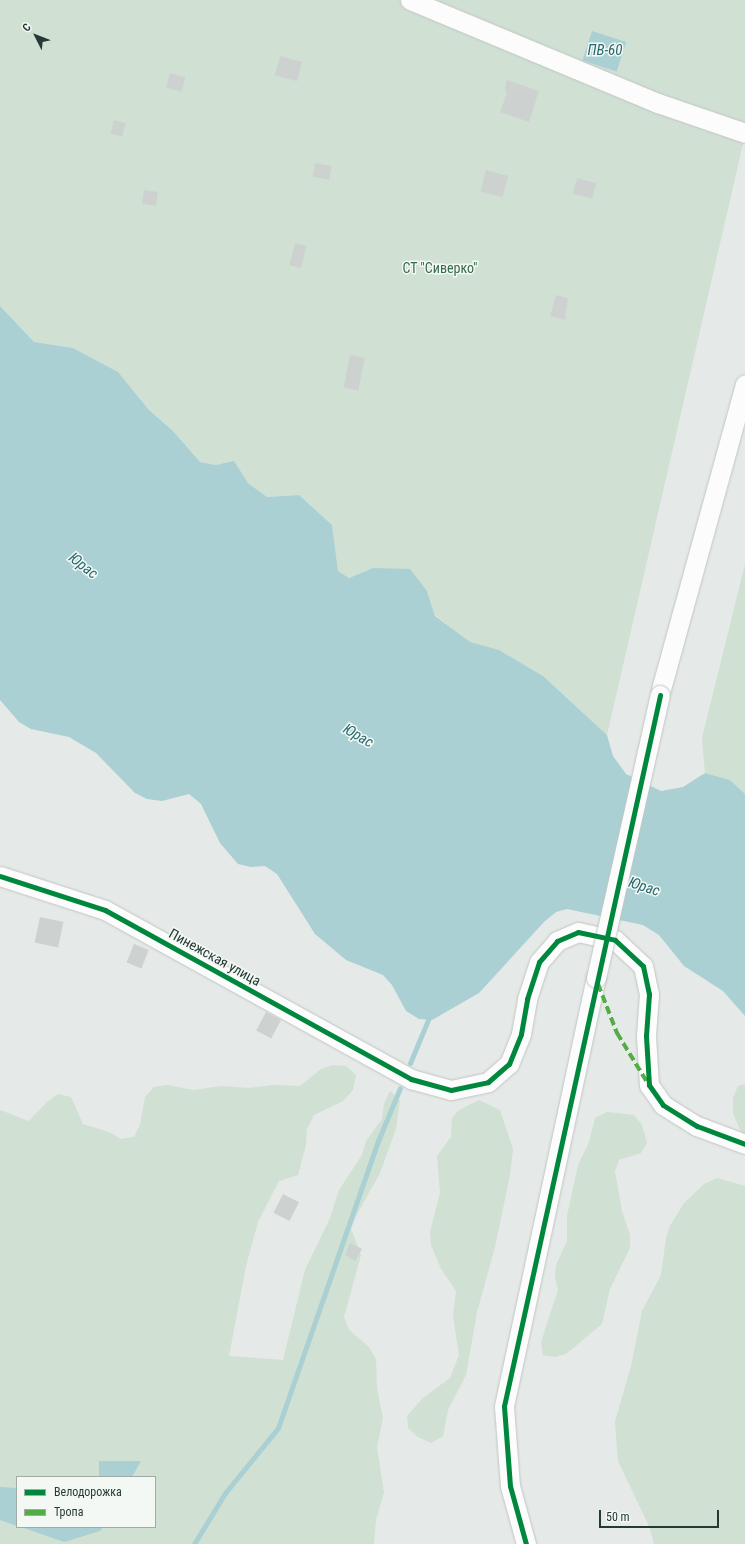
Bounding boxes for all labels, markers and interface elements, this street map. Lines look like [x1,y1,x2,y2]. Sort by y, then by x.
north arrow [16,16,56,56]
text: С [20,21,34,34]
water label: ПВ-60 [588,42,622,60]
park label: СТ "Сиверко" [402,260,478,276]
water label: Юрас [65,549,101,583]
water label: Юрас [340,720,376,752]
water label: Юрас [626,873,662,901]
street label: Пинежская улица [166,925,264,989]
legend [16,1476,156,1528]
text: Велодорожка [54,1485,122,1499]
scale bar [601,1502,721,1528]
text: Тропа [54,1505,83,1519]
text: 50 m [606,1510,630,1524]

